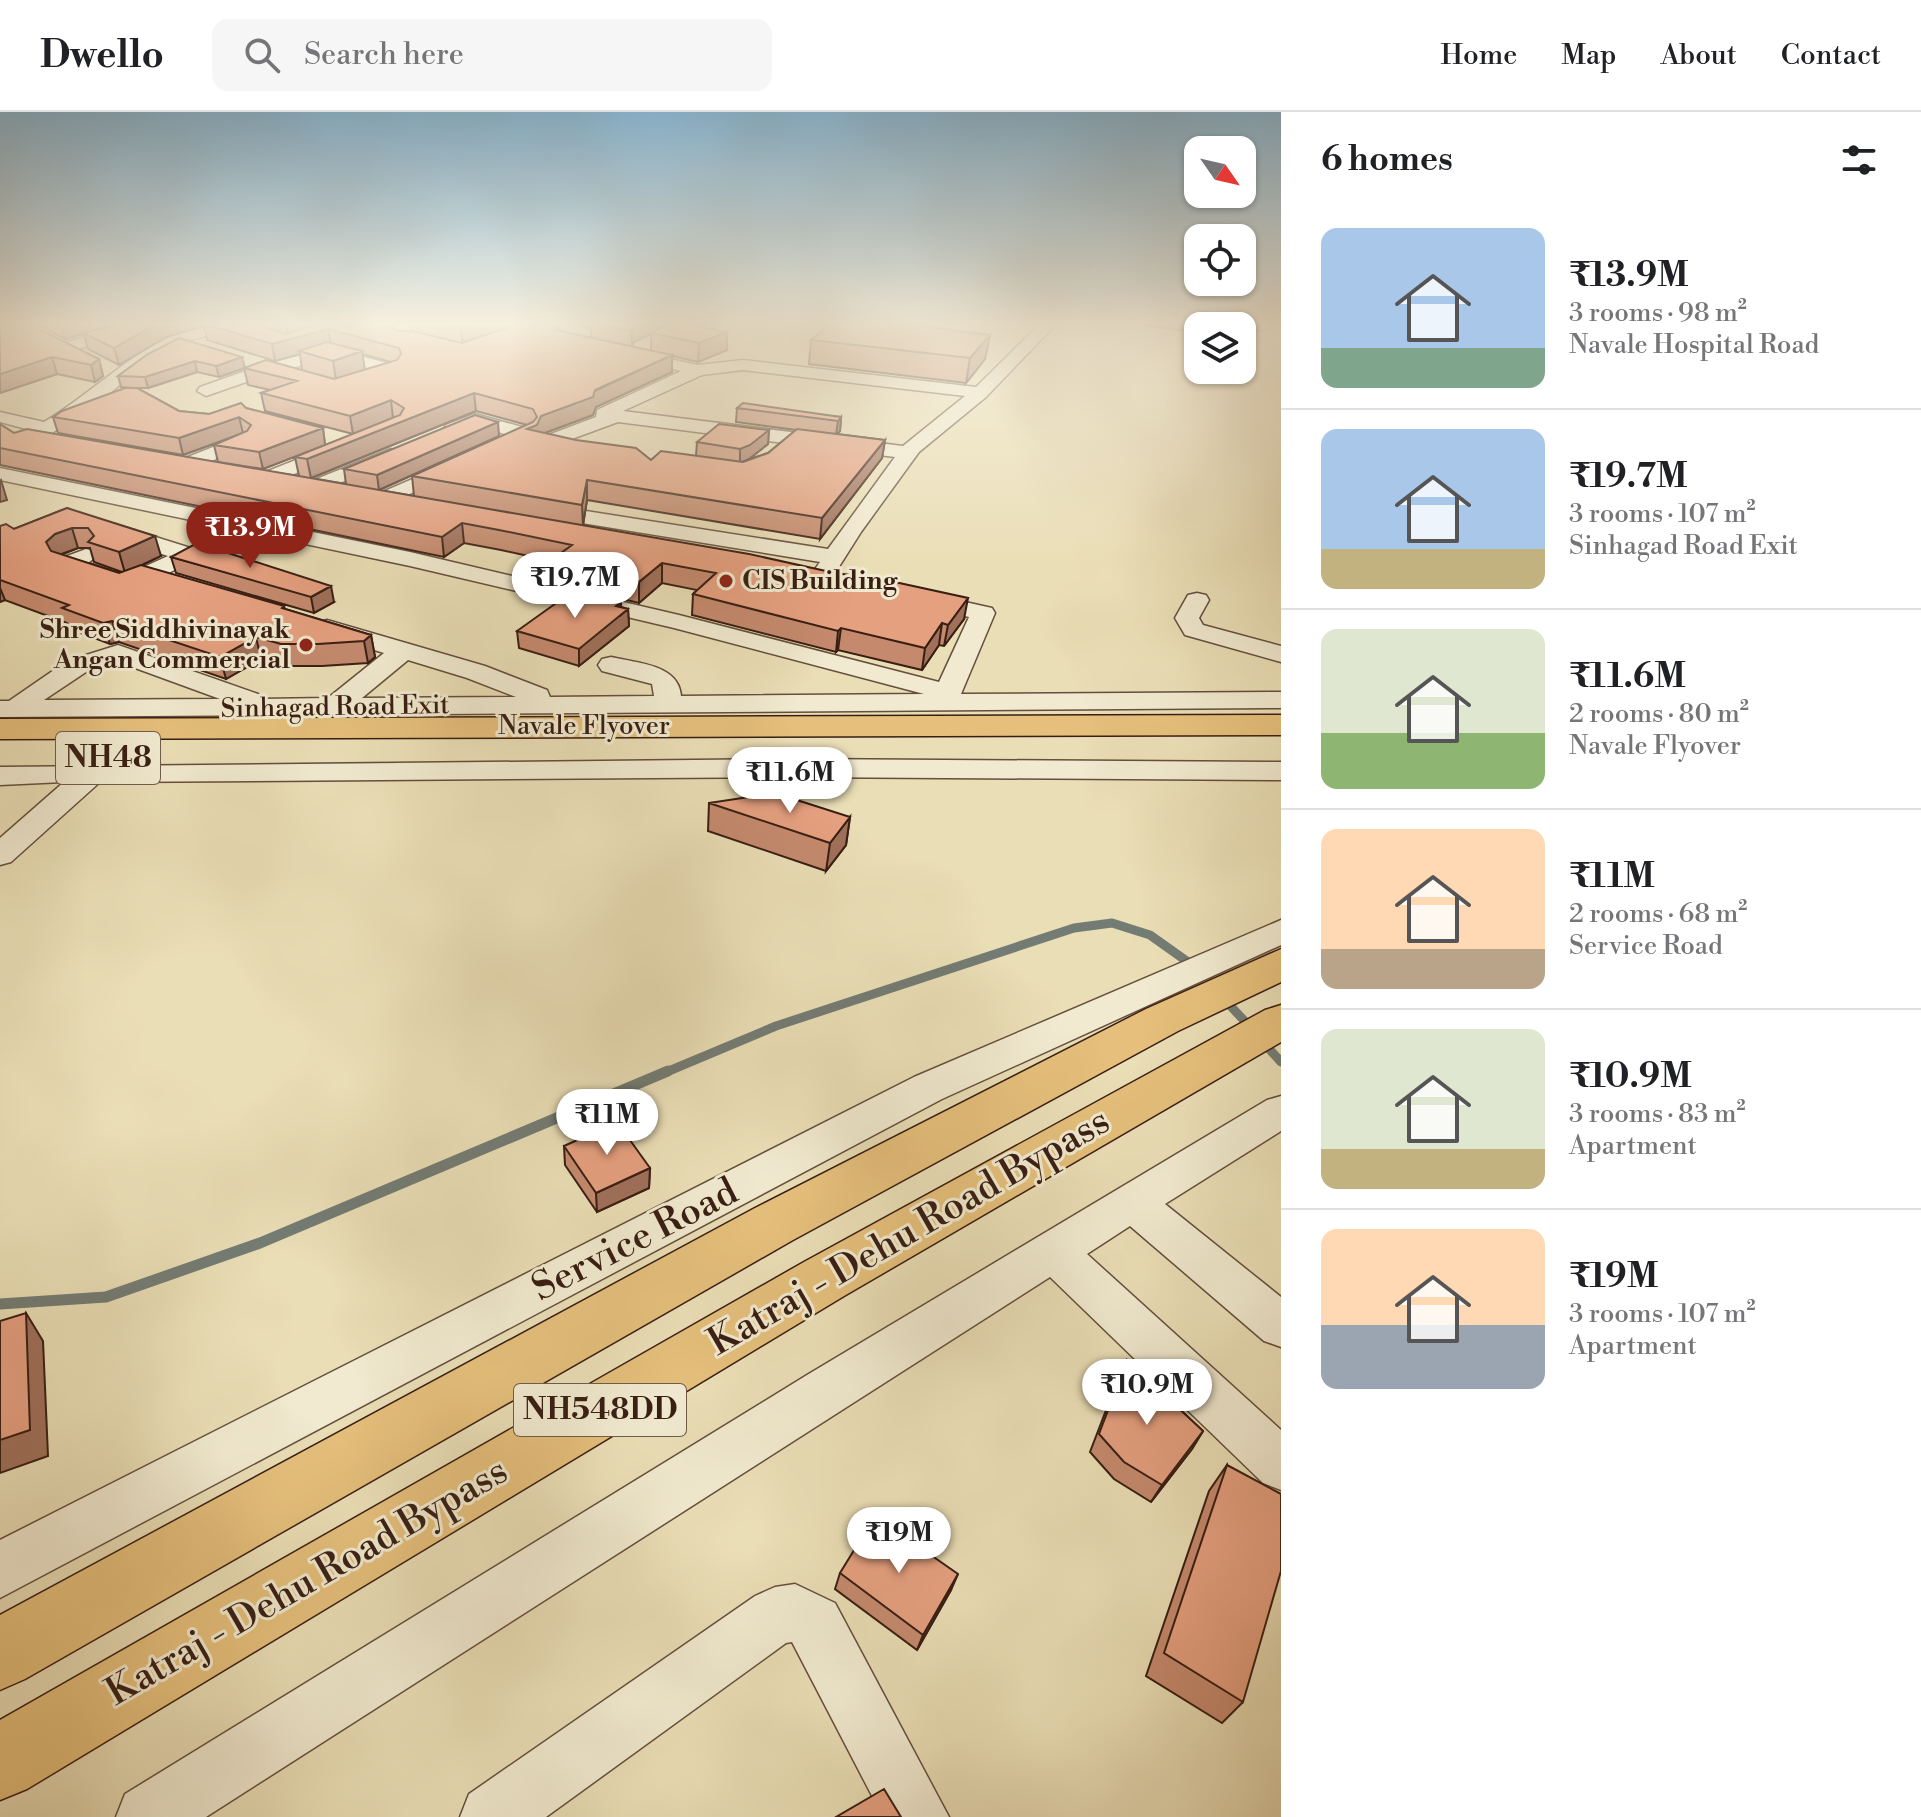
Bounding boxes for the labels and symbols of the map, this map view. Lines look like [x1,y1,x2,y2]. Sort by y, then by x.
north arrow [1184,136,1256,208]
pin: ₹13.9M [185,502,315,570]
pin: ₹19.7M [510,552,640,620]
place label: CIS Building [742,565,898,597]
marker: CIS Building [717,572,735,590]
place label: Shree Siddhivinayak Angan Commercial [40,614,291,676]
marker: Shree Siddhivinayak Angan Commercial [297,636,315,654]
street label: Sinhagad Road Exit [220,689,450,725]
street label: Navale Flyover [498,710,670,742]
road number: NH48 [56,732,160,784]
pin: ₹11.6M [725,747,855,815]
pin: ₹11M [560,1089,654,1157]
street label: Katraj - Dehu Road Bypass [700,1098,1118,1366]
street label: Service Road [524,1168,746,1312]
pin: ₹10.9M [1082,1359,1212,1427]
road number: NH548DD [514,1384,686,1436]
street label: Katraj - Dehu Road Bypass [98,1448,516,1716]
pin: ₹19M [852,1507,946,1575]

